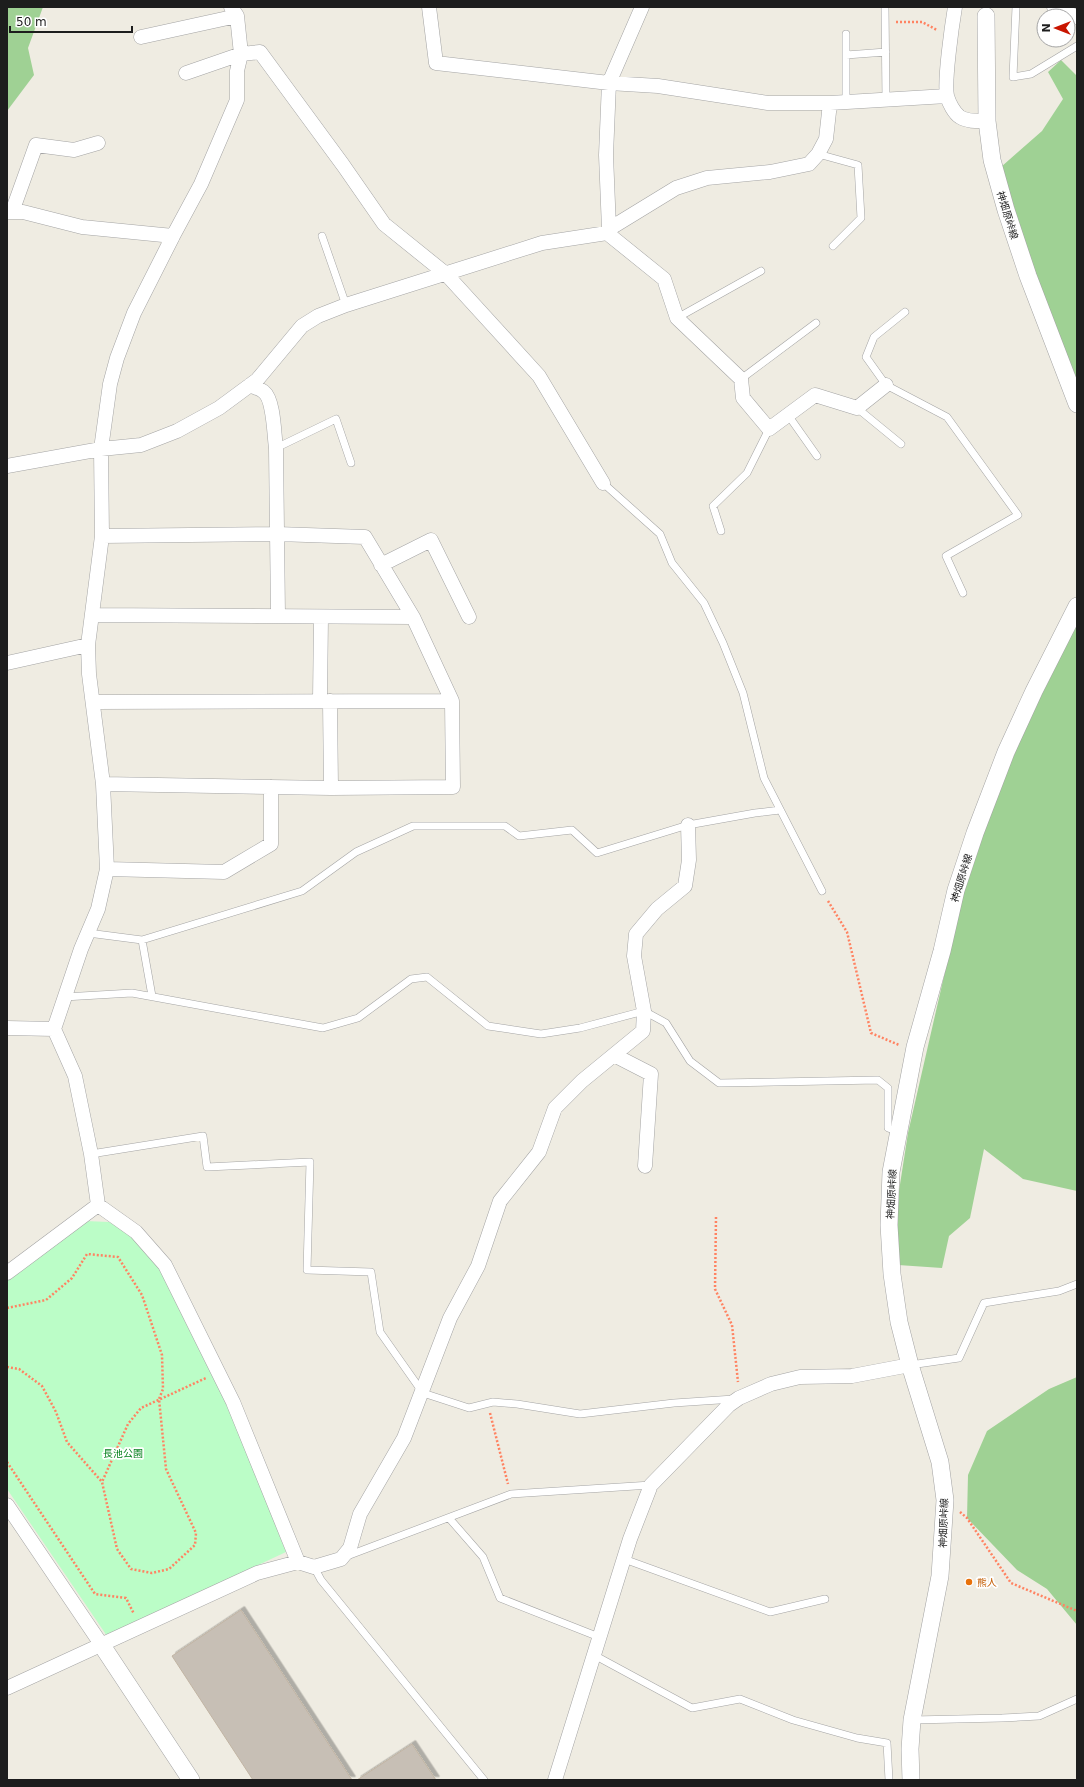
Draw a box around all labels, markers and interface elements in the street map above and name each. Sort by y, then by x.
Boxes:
scale bar [10,8,132,34]
north arrow [1036,8,1076,48]
text: 50 m [16,15,47,29]
text: N [1040,23,1053,33]
street label: 神畑原峠線 [995,190,1020,241]
street label: 神畑原峠線 [949,853,974,904]
street label: 神畑原峠線 [885,1169,898,1219]
park label: 長池公園 [103,1448,143,1459]
street label: 神畑原峠線 [937,1498,950,1548]
marker: 熊人 [964,1577,974,1587]
place label: 熊人 [977,1577,997,1588]

